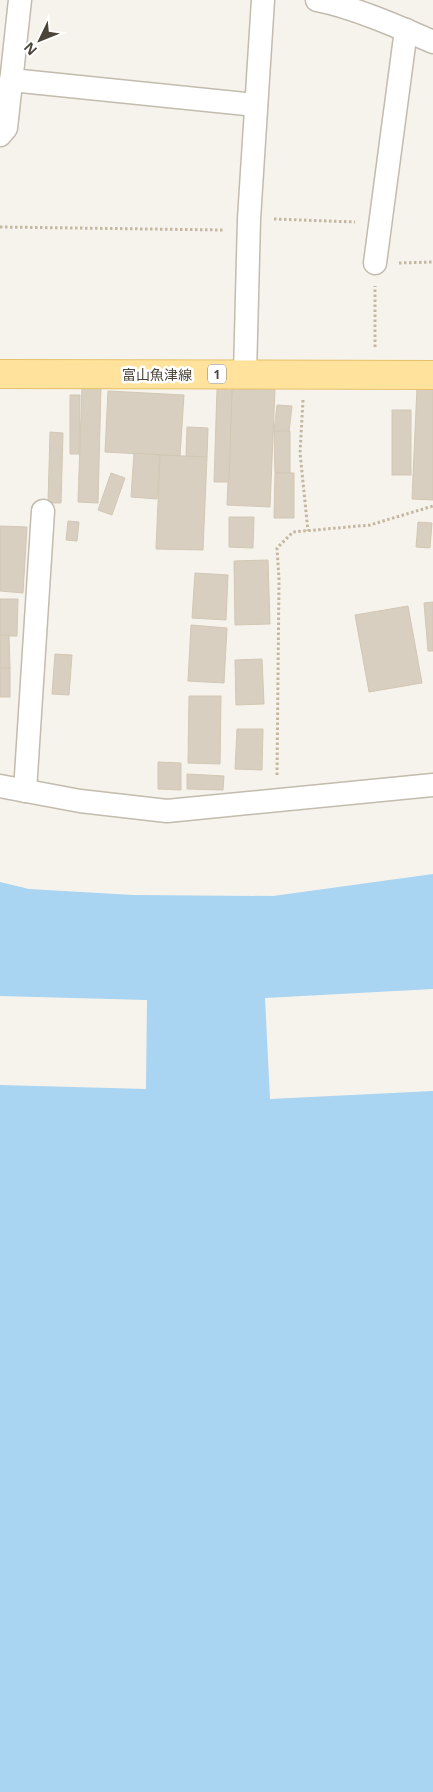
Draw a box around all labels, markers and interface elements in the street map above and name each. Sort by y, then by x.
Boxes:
north arrow [15,15,65,65]
text: N [19,39,41,60]
road number: 1 [208,364,226,384]
street label: 富山魚津線 [122,365,192,384]

